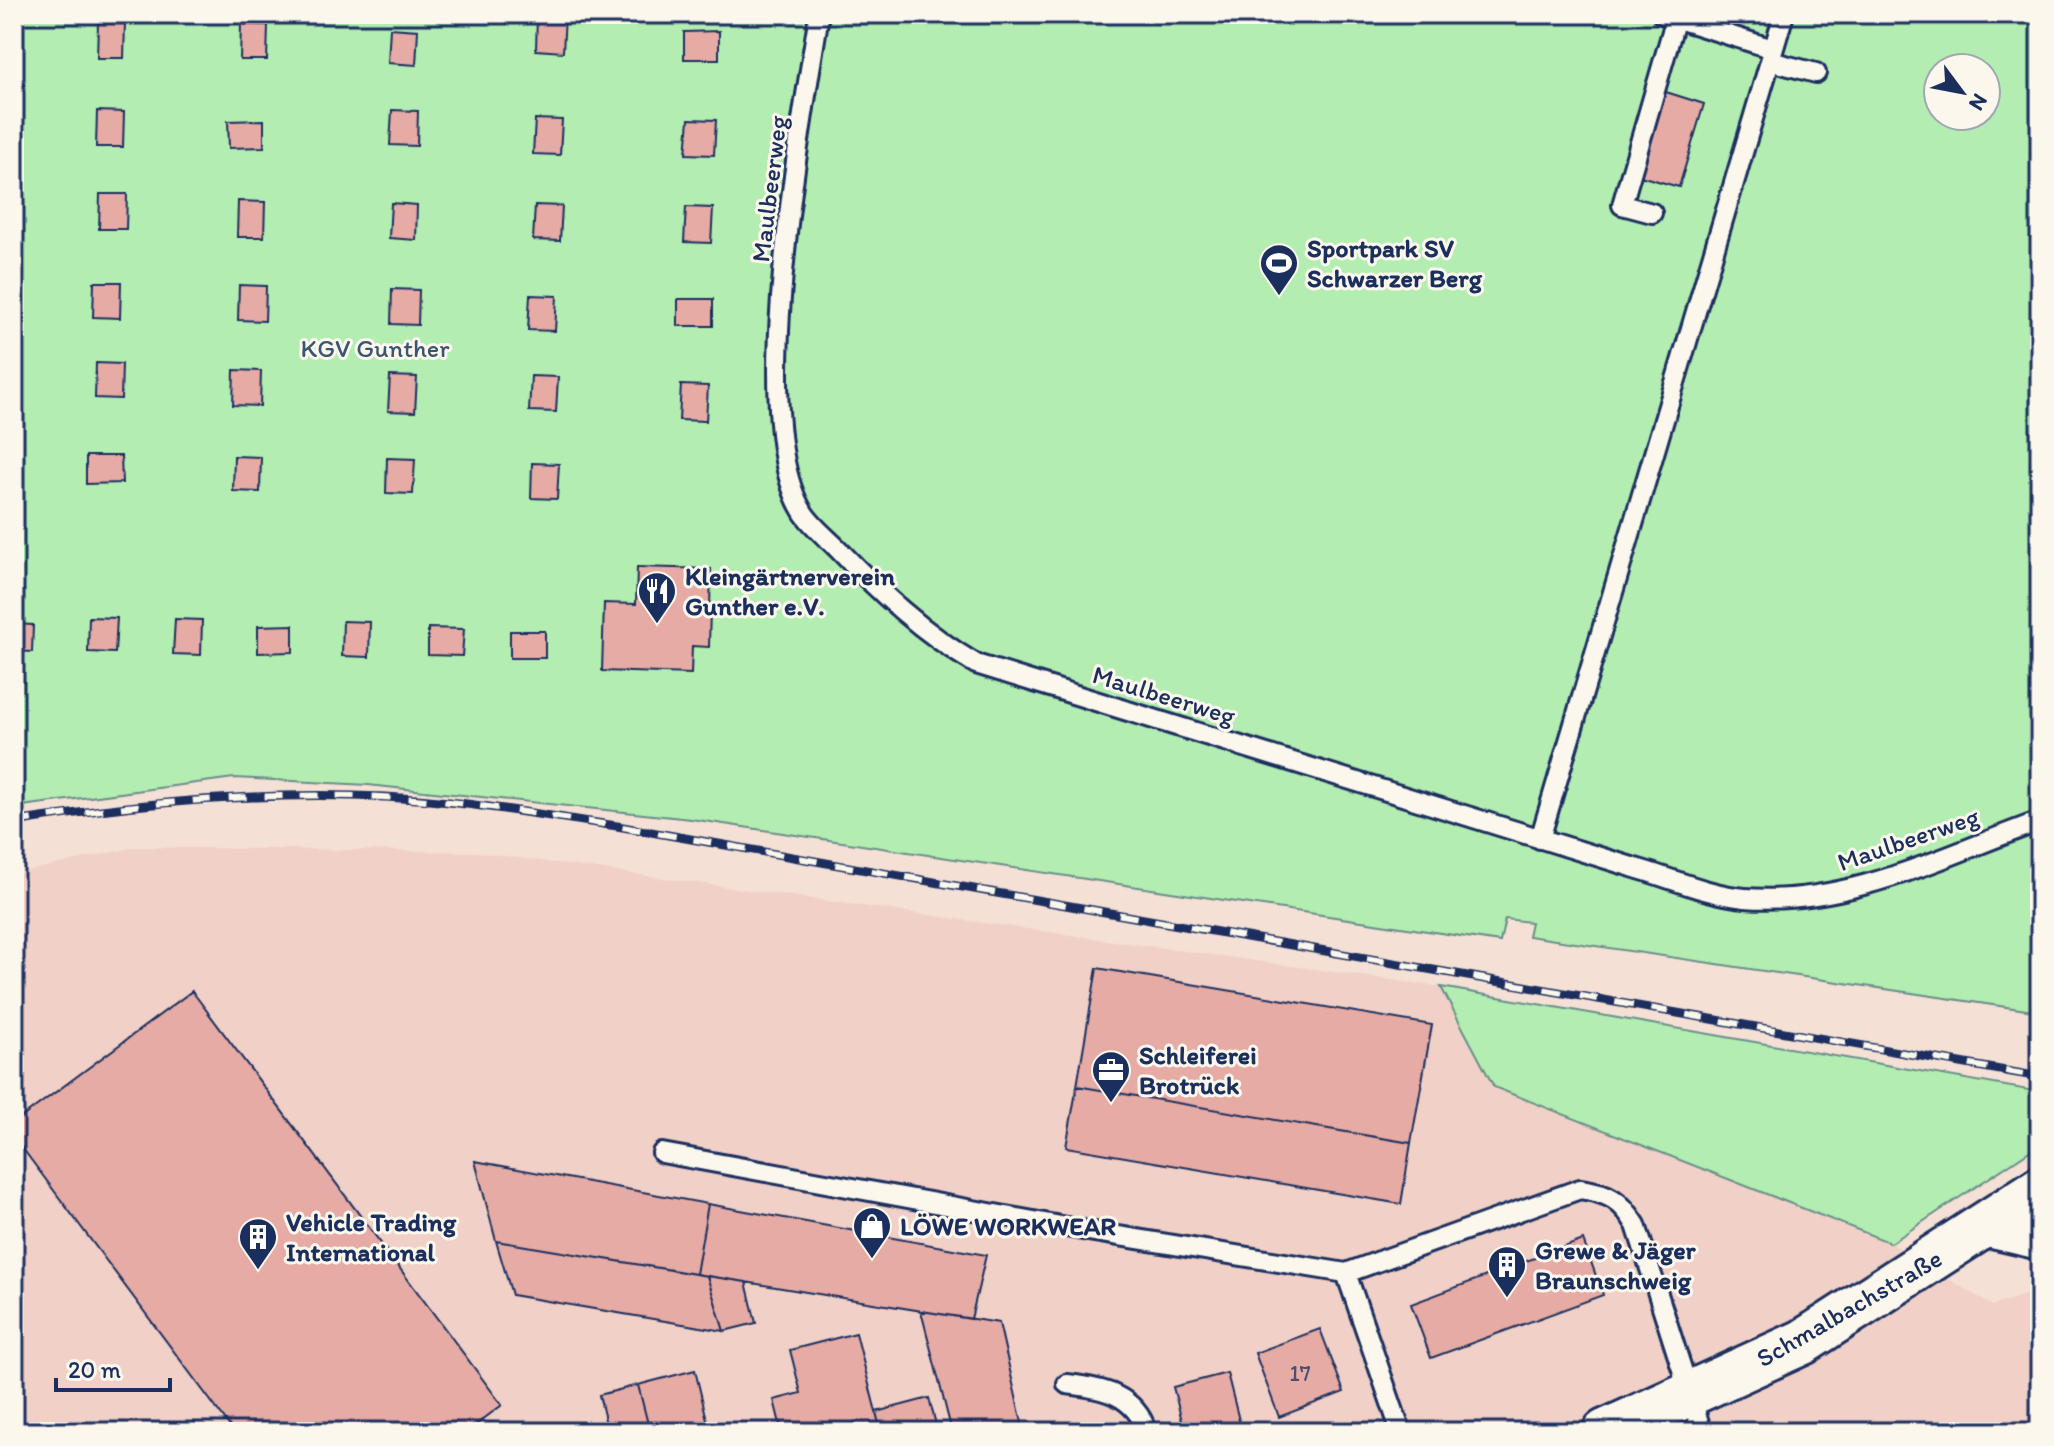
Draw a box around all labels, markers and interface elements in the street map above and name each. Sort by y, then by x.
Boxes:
north arrow [1922,52,2002,132]
text: N [1963,89,1994,116]
street label: Maulbeerweg [744,113,794,264]
place label: Sportpark SV Schwarzer Berg [1307,232,1483,294]
sports icon: Sportpark SV Schwarzer Berg [1258,242,1300,297]
park label: KGV Gunther [301,332,450,364]
place label: Kleingärtnerverein Gunther e.V. [685,560,895,622]
restaurant icon: Kleingärtnerverein Gunther e.V. [636,570,678,625]
street label: Maulbeerweg [1089,658,1240,732]
street label: Maulbeerweg [1833,800,1984,878]
place label: Schleiferei Brotrück [1139,1039,1257,1101]
office icon: Schleiferei Brotrück [1090,1049,1132,1104]
shop icon: LÖWE WORKWEAR [851,1205,893,1260]
place label: Vehicle Trading International [286,1206,457,1268]
place label: LÖWE WORKWEAR [900,1210,1116,1242]
building icon: Vehicle Trading International [237,1216,279,1271]
place label: Grewe & Jäger Braunschweig [1535,1234,1697,1296]
street label: Schmalbachstraße [1751,1242,1947,1374]
building icon: Grewe & Jäger Braunschweig [1486,1244,1528,1299]
scale bar [56,1342,170,1392]
text: 20 m [68,1355,121,1384]
house number: 17 [1289,1360,1311,1387]

